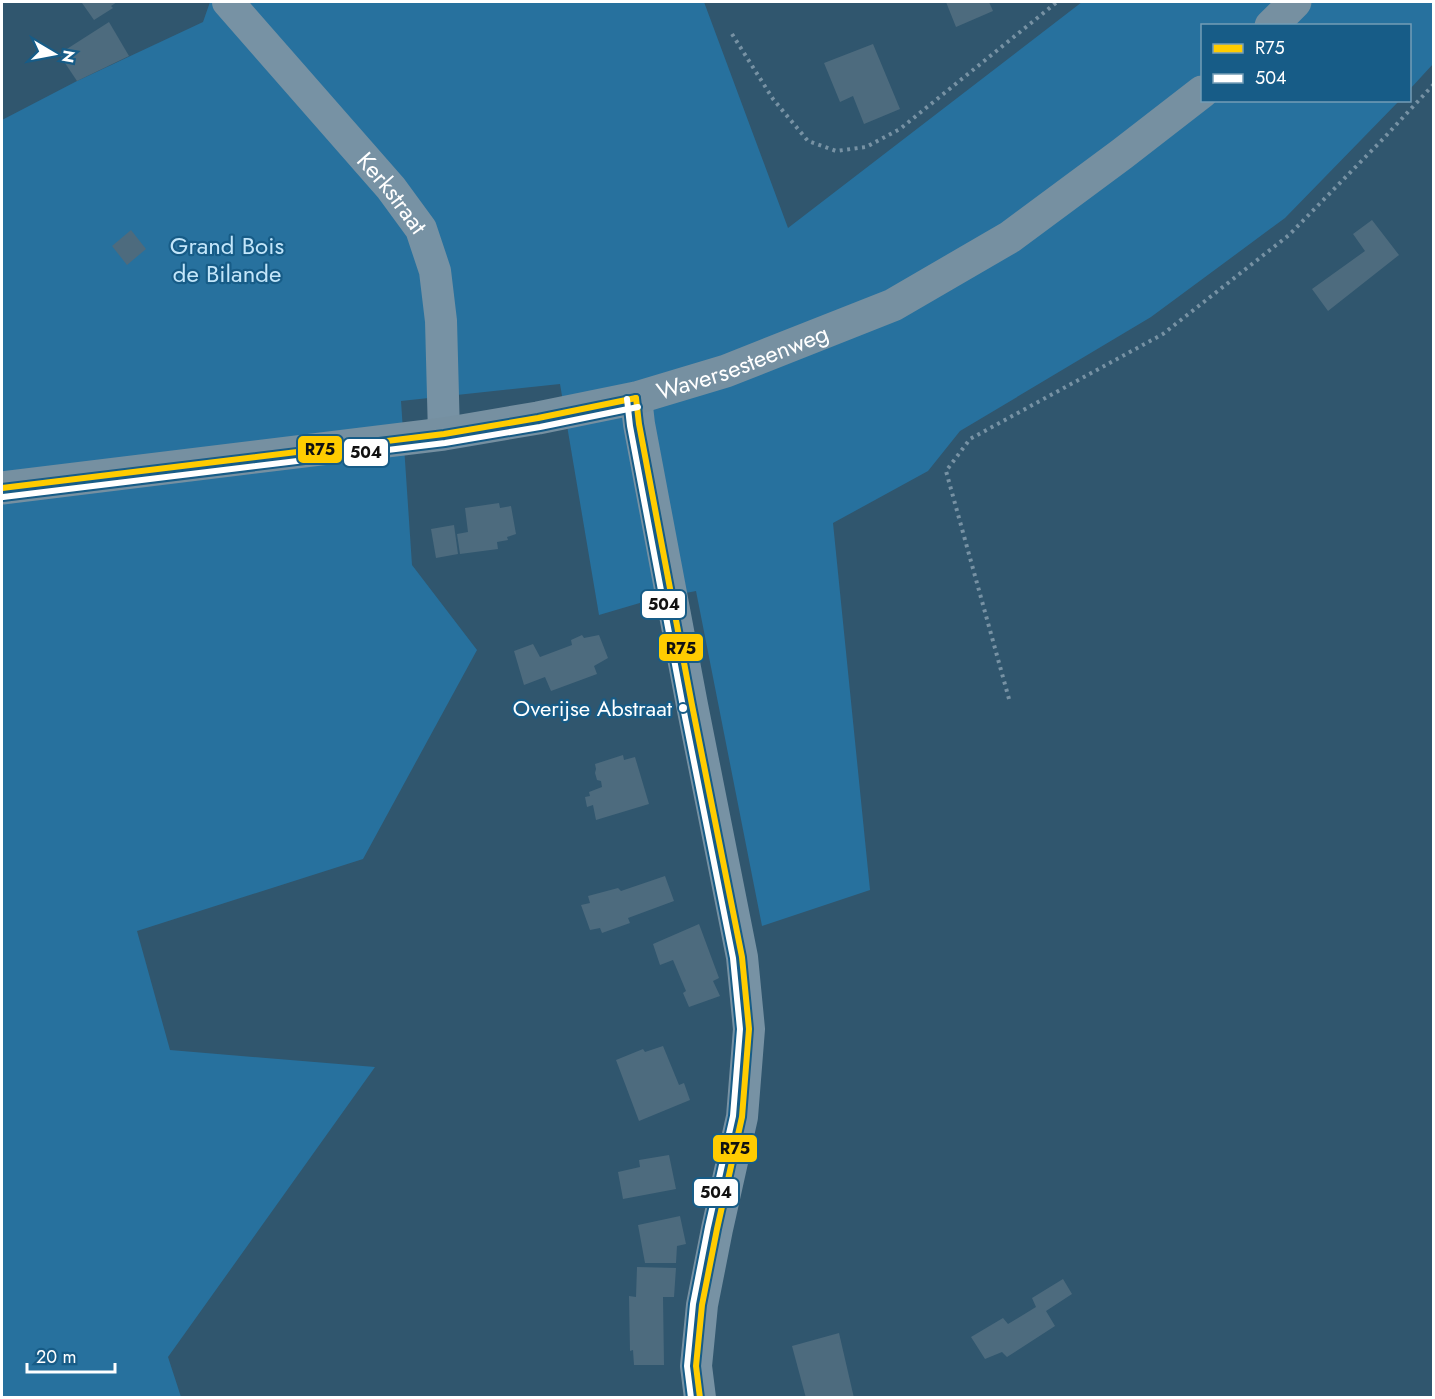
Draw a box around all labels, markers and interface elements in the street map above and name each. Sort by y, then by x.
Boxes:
north arrow [24,24,84,84]
legend [1201,24,1411,102]
text: R75 [1255,35,1285,61]
text: N [56,48,81,65]
text: 504 [1255,65,1286,91]
street label: Kerkstraat [349,144,437,241]
park label: Grand Bois de Bilande [170,228,284,291]
street label: Waversesteenweg [652,315,833,408]
line badge: R75 [297,435,343,464]
text: R75 [305,438,335,461]
line badge: 504 [343,438,389,467]
text: 504 [350,441,382,464]
line badge: 504 [641,590,686,619]
text: 504 [648,593,680,616]
line badge: R75 [658,633,704,662]
text: R75 [666,637,696,660]
place label: Overijse Abstraat [513,692,673,724]
marker: Overijse Abstraat [677,702,689,714]
line badge: R75 [712,1134,758,1163]
text: R75 [720,1137,750,1160]
line badge: 504 [693,1178,739,1207]
text: 504 [700,1181,732,1204]
scale bar [27,1336,116,1374]
text: 20 m [36,1344,76,1370]

